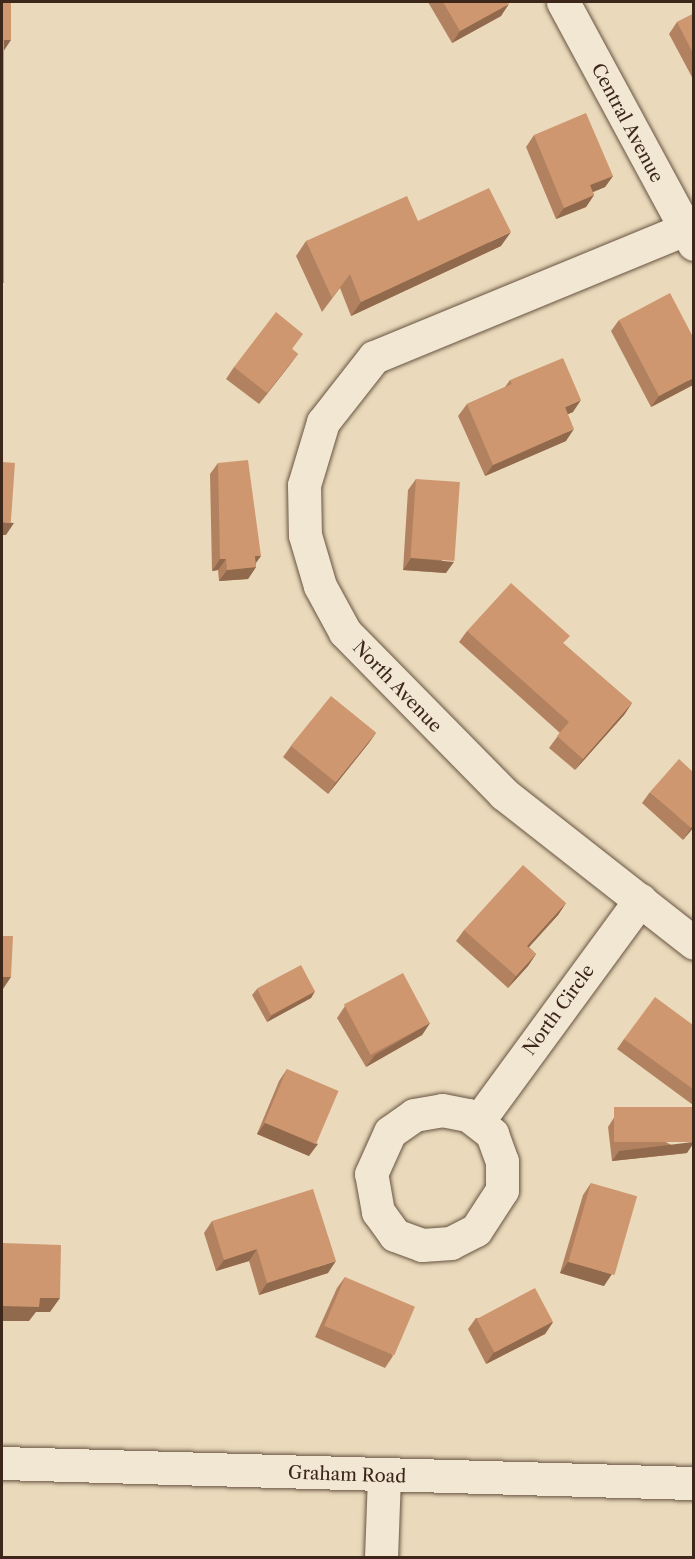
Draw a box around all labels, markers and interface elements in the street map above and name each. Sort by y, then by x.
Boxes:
street label: Central Avenue [586,59,668,187]
street label: North Avenue [348,637,446,737]
street label: North Circle [519,960,599,1060]
street label: Graham Road [287,1462,407,1488]

